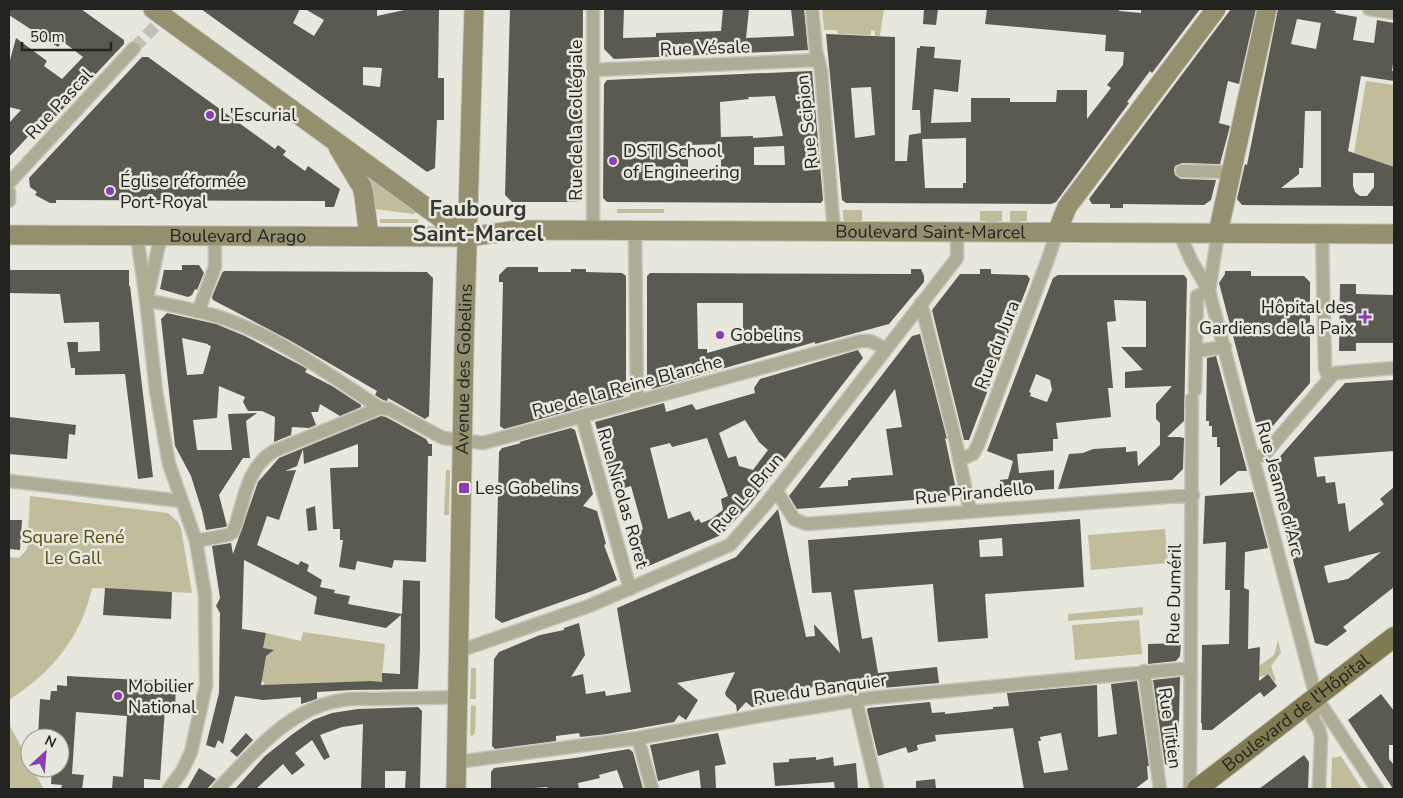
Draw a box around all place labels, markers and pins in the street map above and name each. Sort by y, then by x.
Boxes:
place label: L'Escurial [220,103,297,127]
marker: L'Escurial [204,109,216,121]
place label: DSTI School of Engineering [623,139,740,184]
marker: DSTI School of Engineering [607,155,619,167]
place label: Église réformée Port-Royal [120,169,246,214]
marker: Église réformée Port-Royal [104,185,116,197]
place label: Hôpital des Gardiens de la Paix [1199,295,1355,340]
marker: Hôpital des Gardiens de la Paix [1358,310,1372,324]
place label: Gobelins [730,323,802,347]
marker: Gobelins [714,329,726,341]
place label: Les Gobelins [475,476,579,500]
marker: Les Gobelins [457,481,471,495]
place label: Mobilier National [128,674,197,719]
marker: Mobilier National [112,690,124,702]

